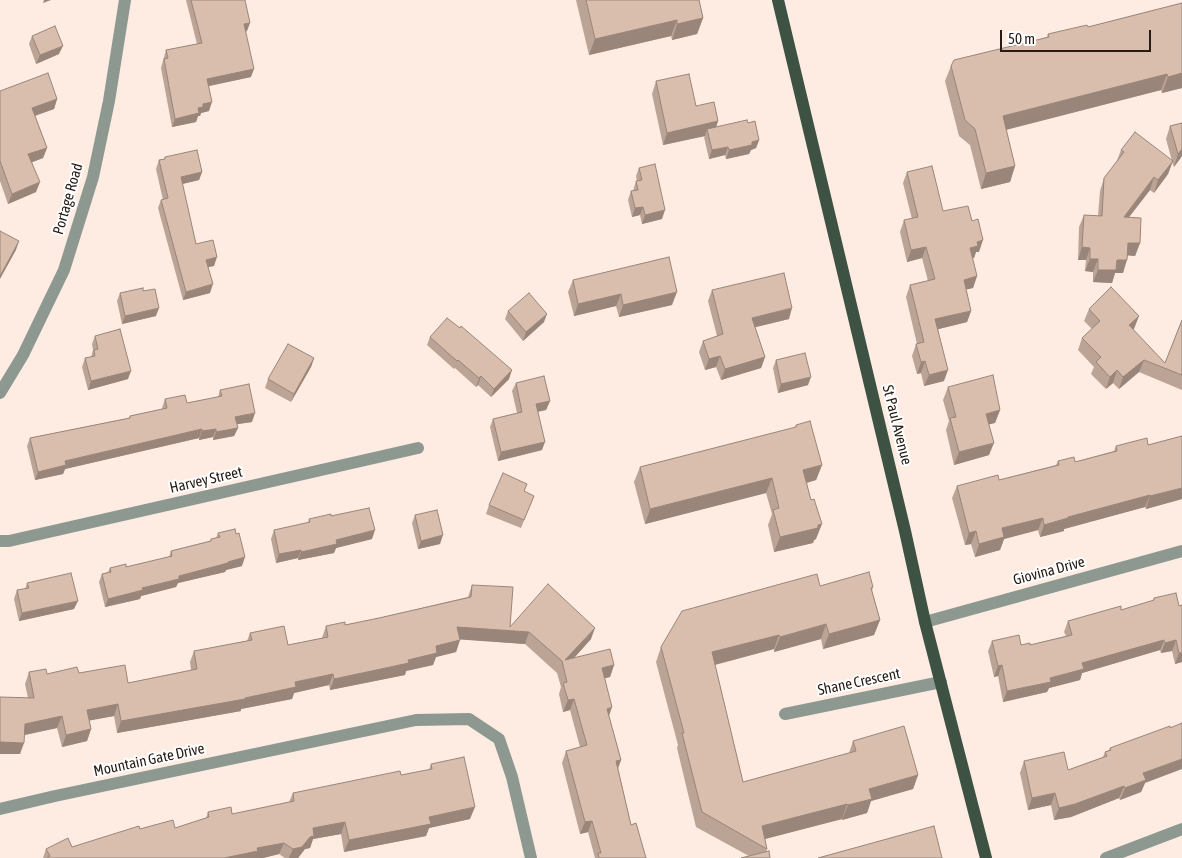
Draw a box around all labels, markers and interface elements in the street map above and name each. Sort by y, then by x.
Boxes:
scale bar [1002,20,1153,52]
text: 50 m [1008,30,1035,47]
street label: Portage Road [49,161,87,237]
street label: St Paul Avenue [878,383,916,467]
street label: Harvey Street [168,463,244,497]
street label: Giovina Drive [1011,553,1087,589]
street label: Shane Crescent [816,664,902,700]
street label: Mountain Gate Drive [92,739,206,781]

